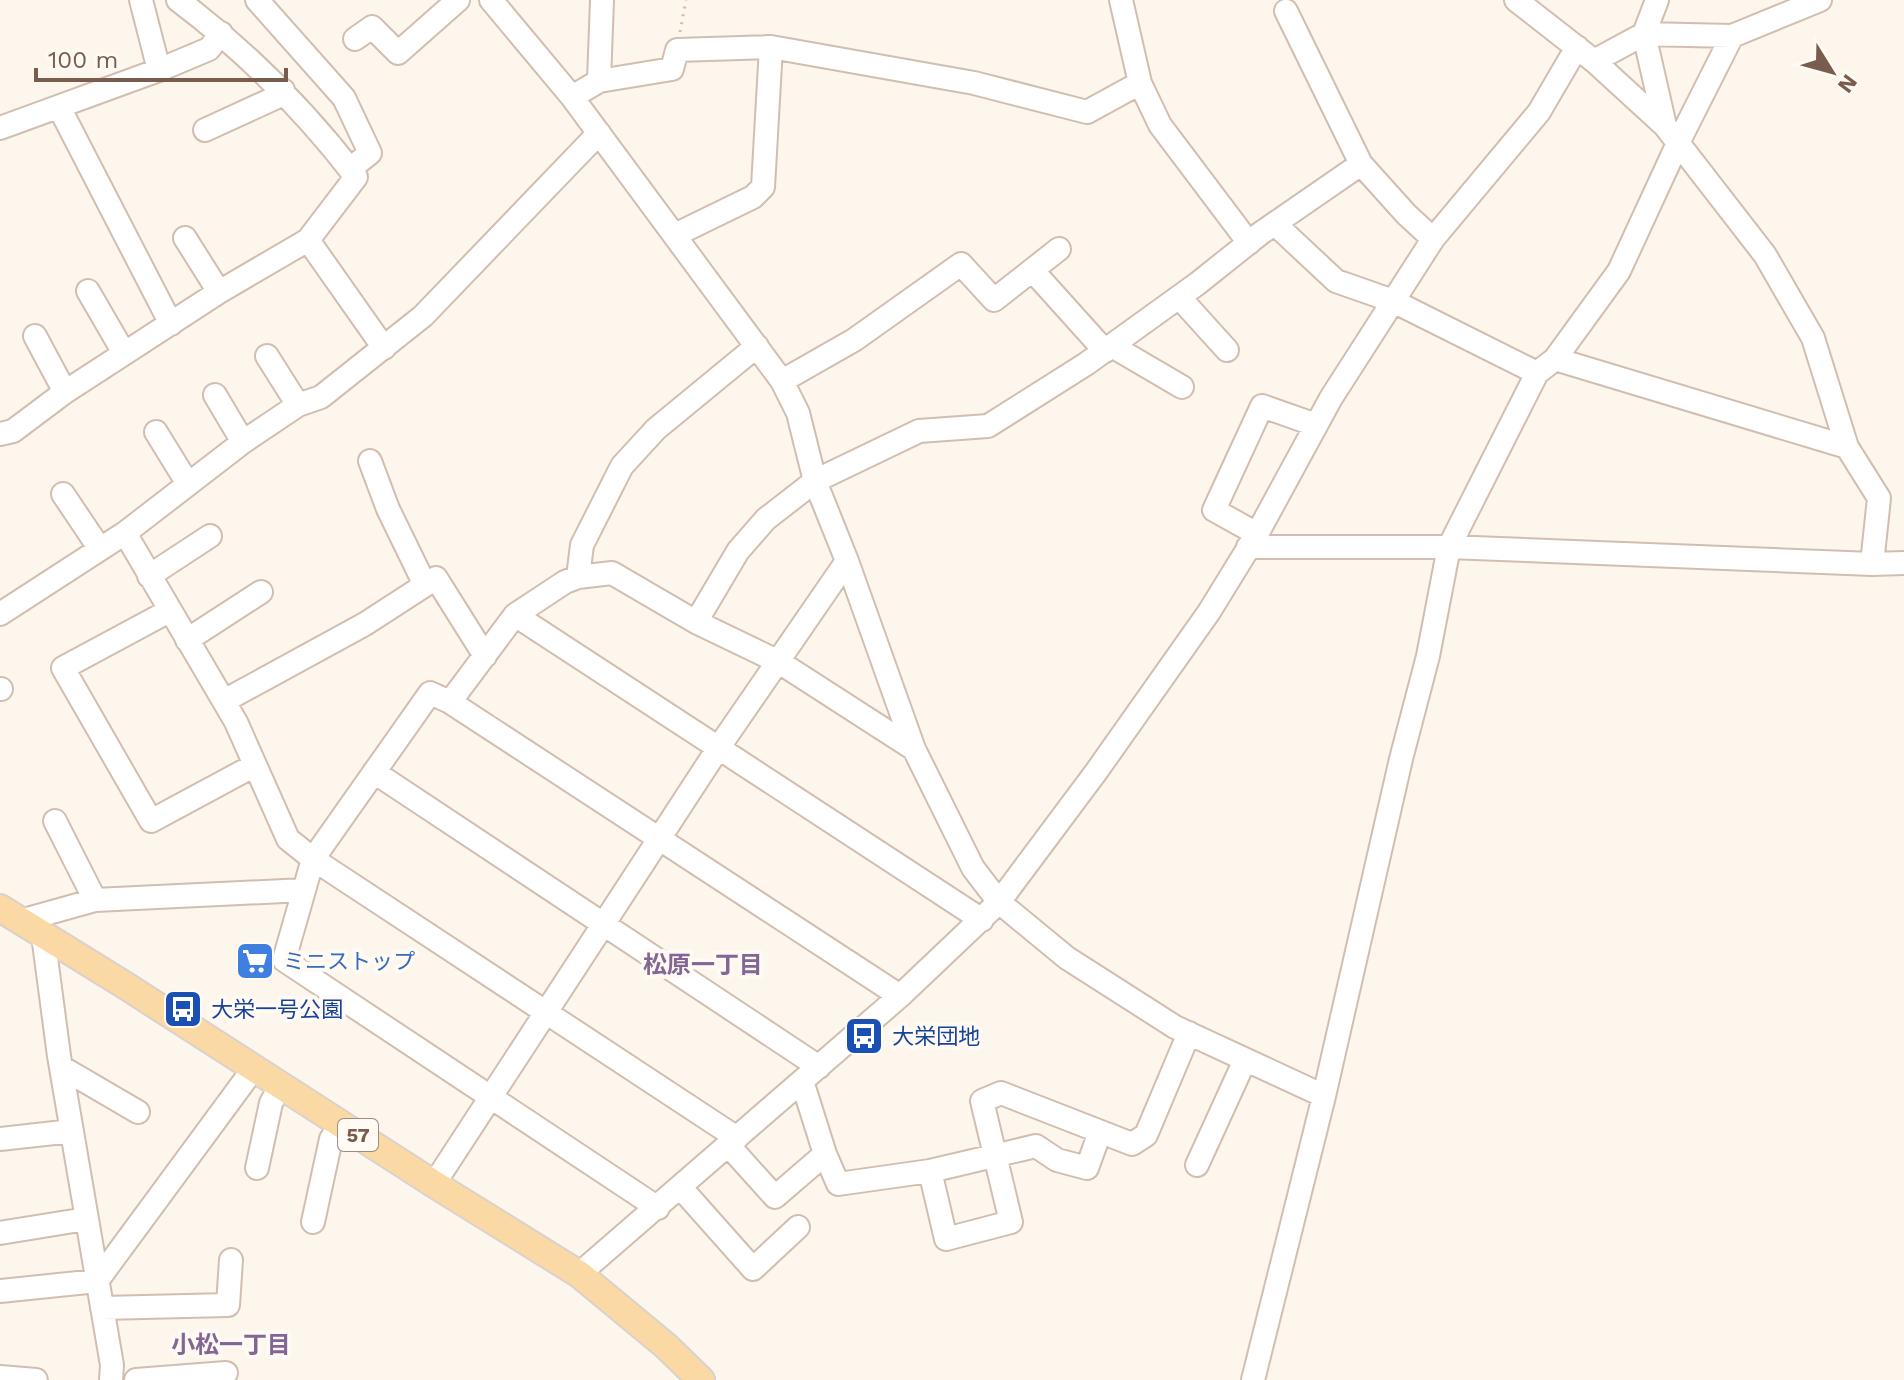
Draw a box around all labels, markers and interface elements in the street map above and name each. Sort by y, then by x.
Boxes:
scale bar [36,32,286,82]
north arrow [1792,32,1872,112]
text: 100 m [48,46,118,74]
text: N [1833,70,1862,98]
supermarket icon: ミニストップ [234,940,276,982]
place label: ミニストップ [283,949,415,974]
district label: 松原一丁目 [643,951,763,979]
bus stop icon: 大栄一号公園 [162,988,204,1030]
place label: 大栄一号公園 [211,997,343,1022]
bus stop icon: 大栄団地 [843,1015,885,1057]
place label: 大栄団地 [892,1024,980,1049]
road number: 57 [338,1119,378,1151]
district label: 小松一丁目 [171,1331,291,1359]

